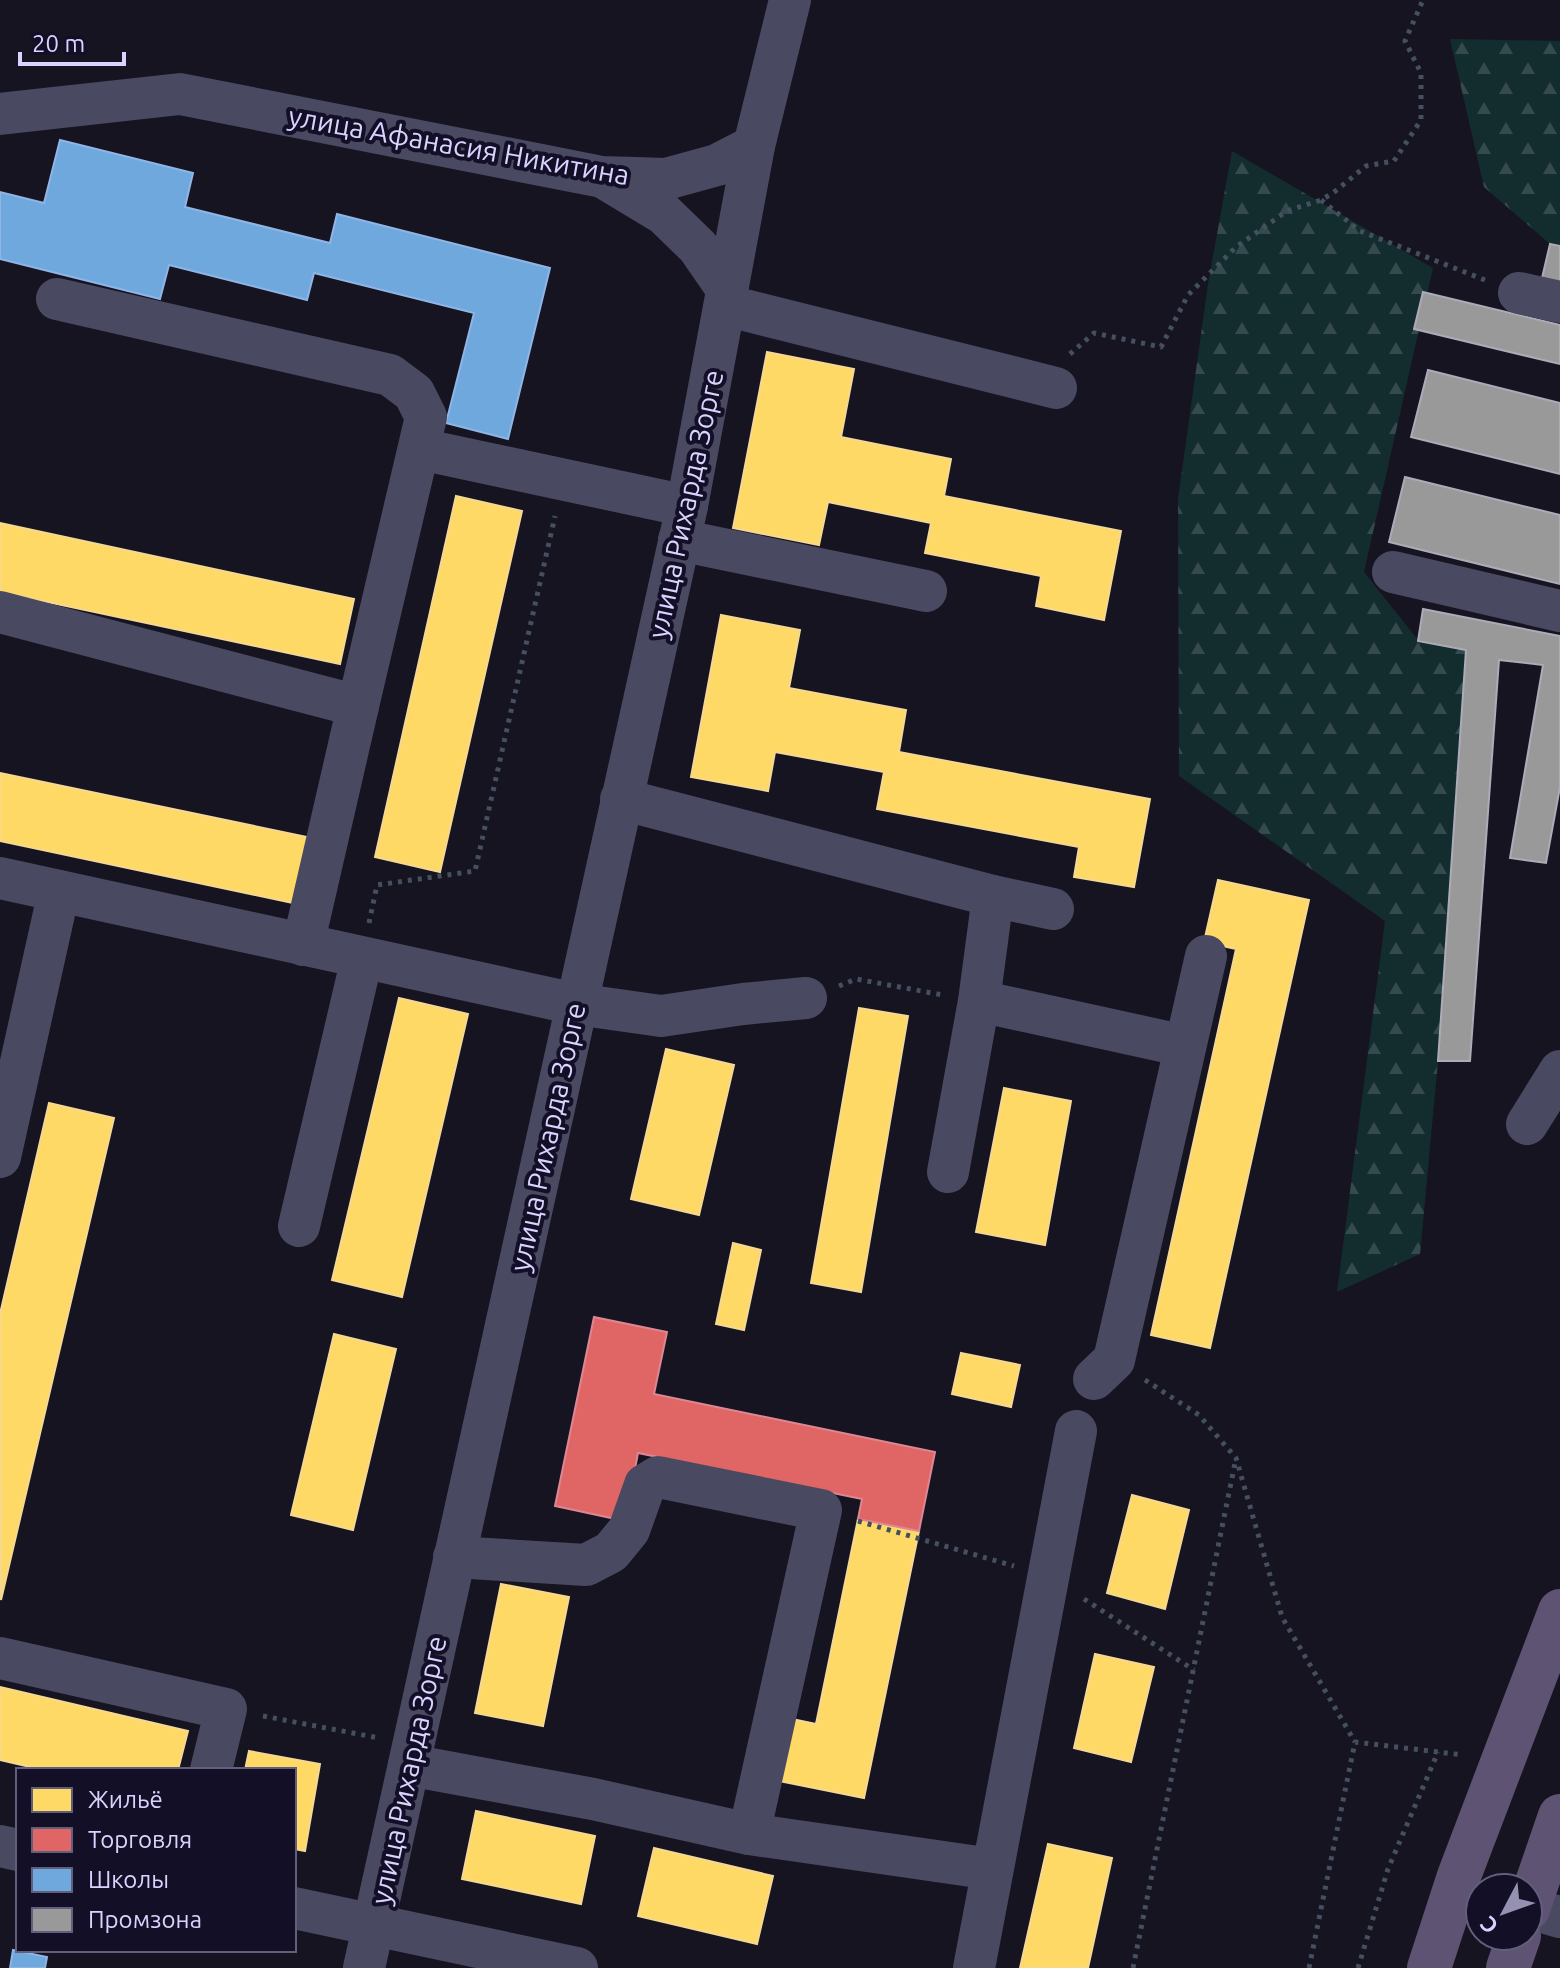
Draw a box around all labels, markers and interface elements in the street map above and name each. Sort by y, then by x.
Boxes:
scale bar [20,16,124,66]
text: 20 m [32,30,85,57]
street label: улица Афанасия Никитина [286,100,632,190]
street label: улица Рихарда Зорге [641,367,729,641]
street label: улица Рихарда Зорге [503,1000,591,1274]
street label: улица Рихарда Зорге [364,1633,452,1907]
legend [16,1768,296,1952]
text: Жильё [88,1786,163,1813]
text: Торговля [88,1826,192,1853]
text: Школы [88,1866,169,1893]
north arrow [1464,1872,1544,1952]
text: Промзона [88,1906,202,1933]
text: С [1474,1912,1503,1939]

